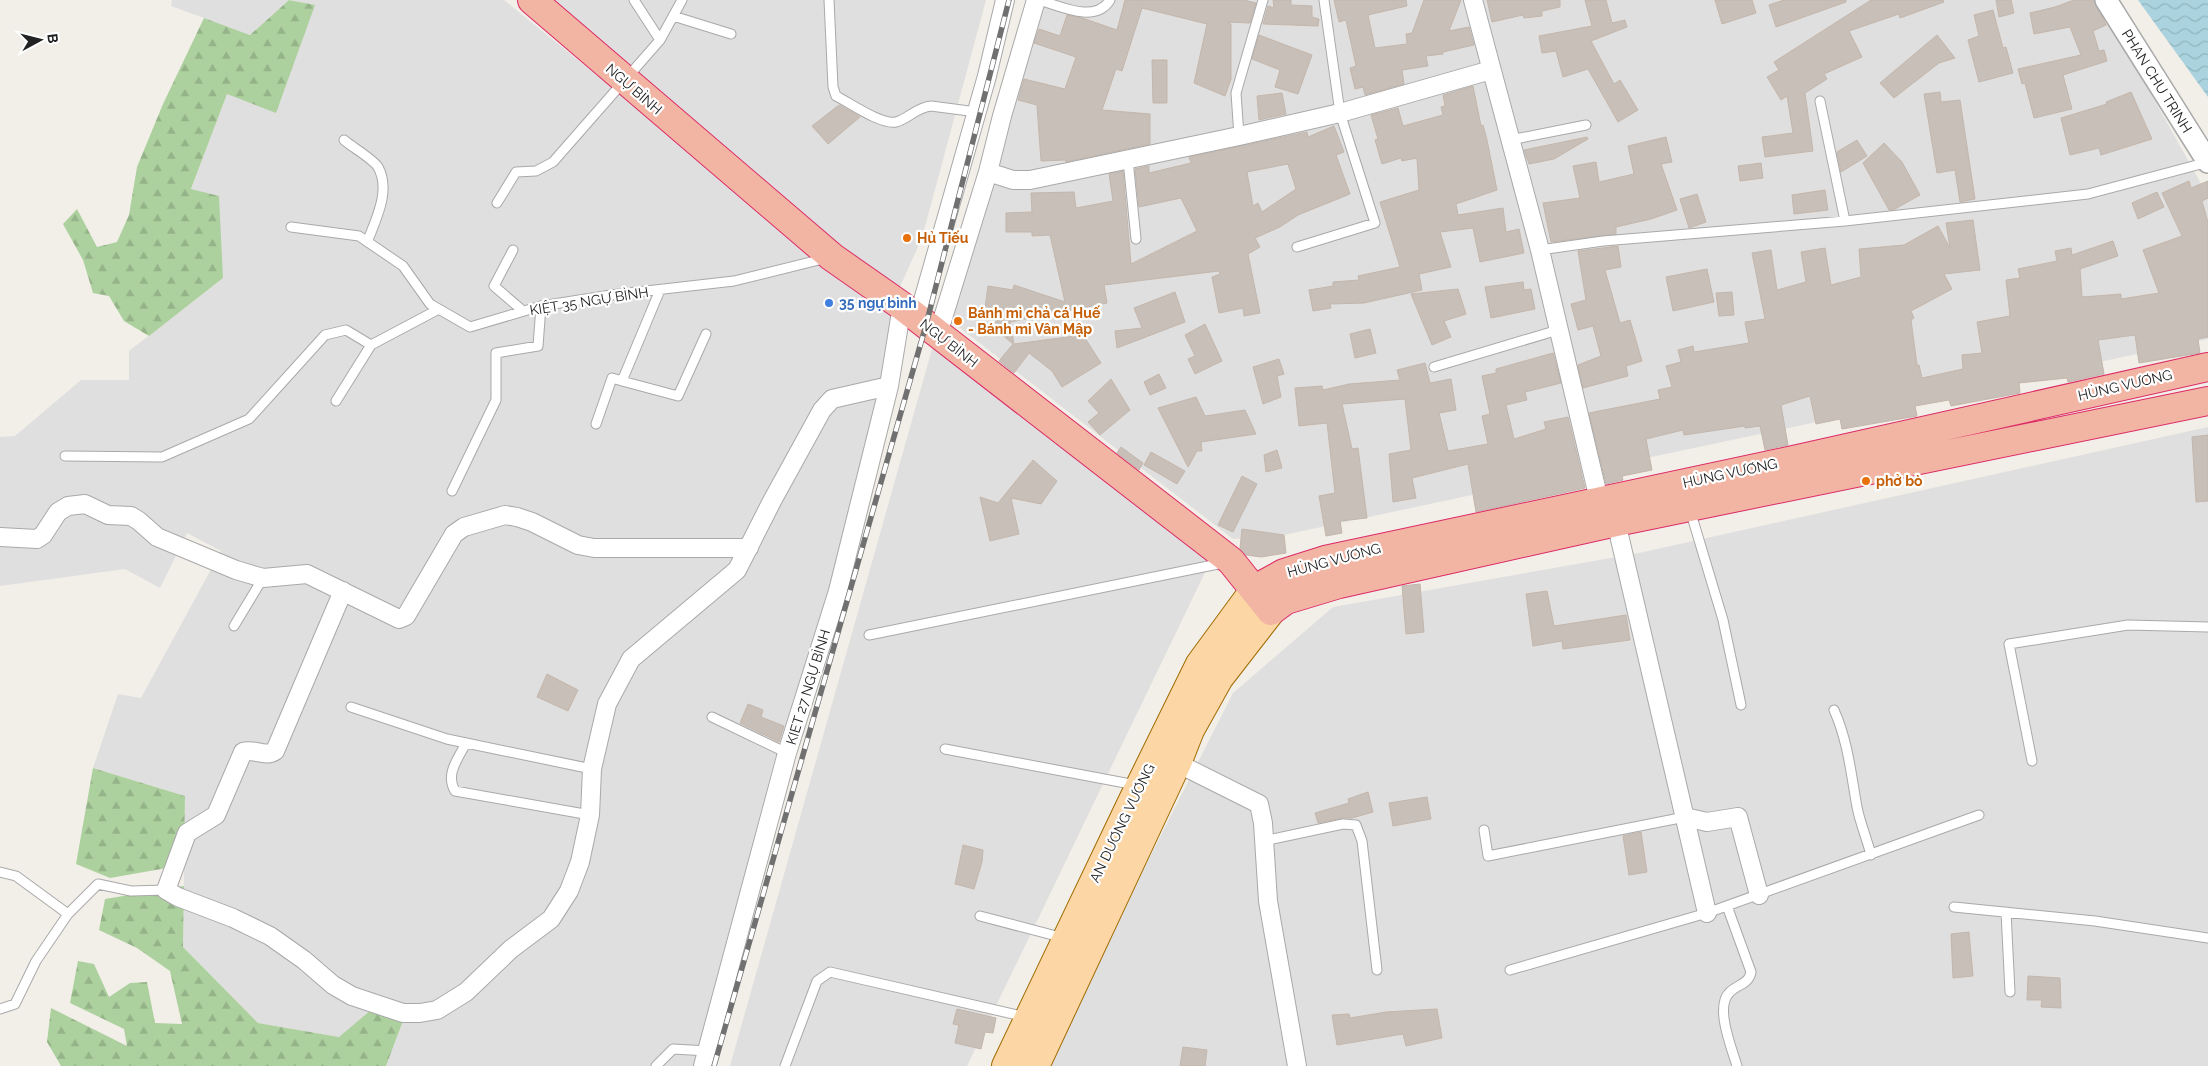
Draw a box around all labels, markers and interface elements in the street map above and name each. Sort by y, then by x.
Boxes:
north arrow [15,15,65,65]
street label: PHAN CHU TRINH [2119,26,2195,136]
text: B [44,33,61,45]
street label: NGỰ BÌNH [603,60,666,118]
place label: Hủ Tiếu [917,230,969,246]
marker: Hủ Tiếu [901,232,913,244]
street label: KIỆT 35 NGỰ BÌNH [528,283,650,318]
place label: 35 ngự bình [839,295,917,311]
marker: 35 ngự bình [823,297,835,309]
place label: Bánh mì chả cá Huế - Bánh mì Vân Mập [968,305,1101,337]
street label: NGỰ BÌNH [917,315,982,371]
marker: Bánh mì chả cá Huế - Bánh mì Vân Mập [952,315,964,327]
street label: HÙNG VƯƠNG [2076,365,2174,404]
street label: HÙNG VƯƠNG [1681,454,1779,491]
place label: phở bò [1876,473,1923,489]
marker: phở bò [1860,475,1872,487]
street label: HÙNG VƯƠNG [1285,539,1383,580]
street label: KIET 27 NGỰ BÌNH [782,627,833,747]
street label: AN DƯƠNG VƯƠNG [1086,761,1158,885]

